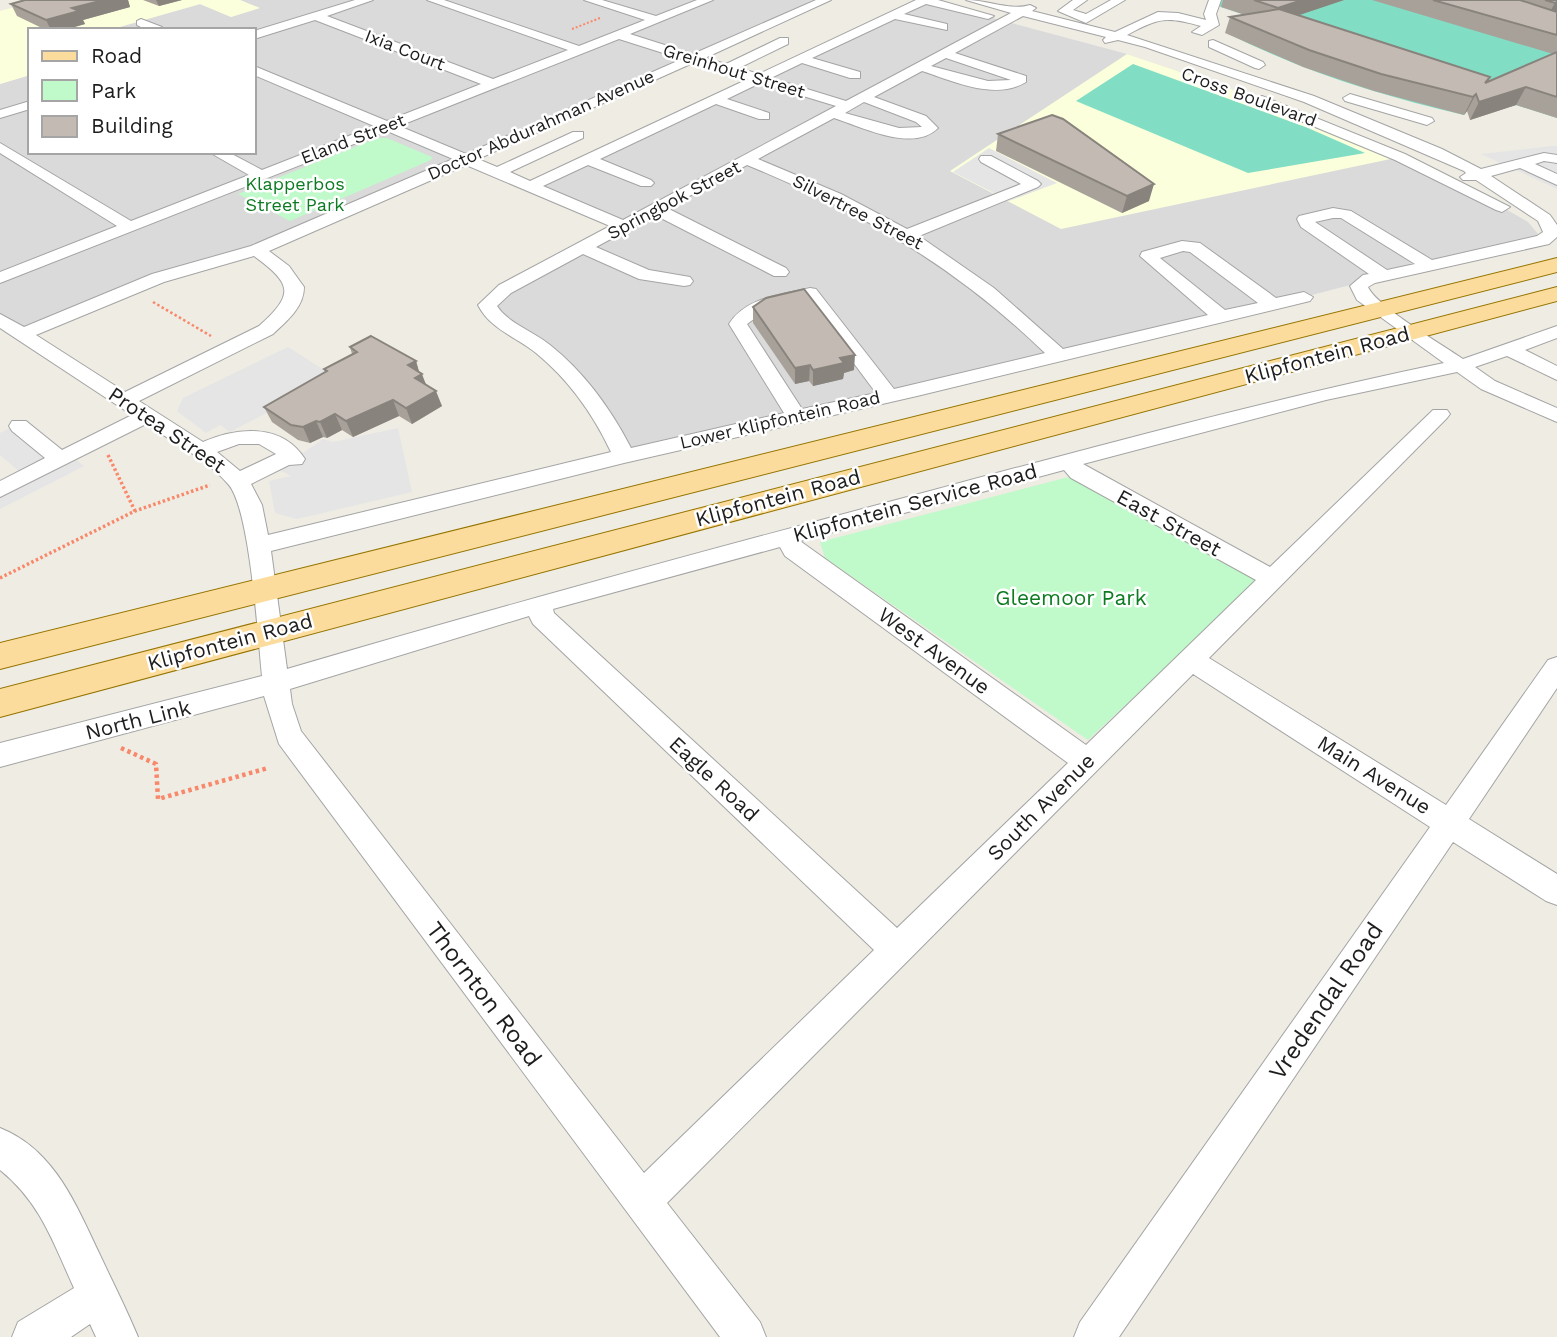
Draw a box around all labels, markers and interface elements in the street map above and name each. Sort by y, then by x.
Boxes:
street label: Ixia Court [362,25,449,75]
legend [28,28,256,154]
street label: Greinhout Street [661,39,808,102]
text: Road [91,43,142,68]
street label: Cross Boulevard [1179,62,1320,131]
street label: Doctor Abdurahman Avenue [424,65,657,184]
text: Park [91,78,136,103]
street label: Eland Street [298,109,408,168]
text: Building [91,113,173,138]
street label: Springbok Street [604,155,744,244]
street label: Silvertree Street [789,170,927,254]
park label: Klapperbos Street Park [245,173,345,215]
street label: Klipfontein Road [1241,320,1412,389]
street label: Protea Street [104,381,231,478]
street label: Lower Klipfontein Road [678,386,882,453]
street label: Klipfontein Service Road [790,458,1040,547]
street label: Klipfontein Road [692,463,863,532]
street label: East Street [1113,484,1226,562]
park label: Gleemoor Park [995,585,1147,610]
street label: West Avenue [874,602,995,700]
street label: Klipfontein Road [144,607,315,676]
street label: North Link [83,694,193,745]
street label: Main Avenue [1313,730,1436,819]
street label: Eagle Road [664,731,764,826]
street label: South Avenue [982,748,1099,865]
street label: Thornton Road [421,916,547,1072]
street label: Vredendal Road [1263,917,1389,1085]

